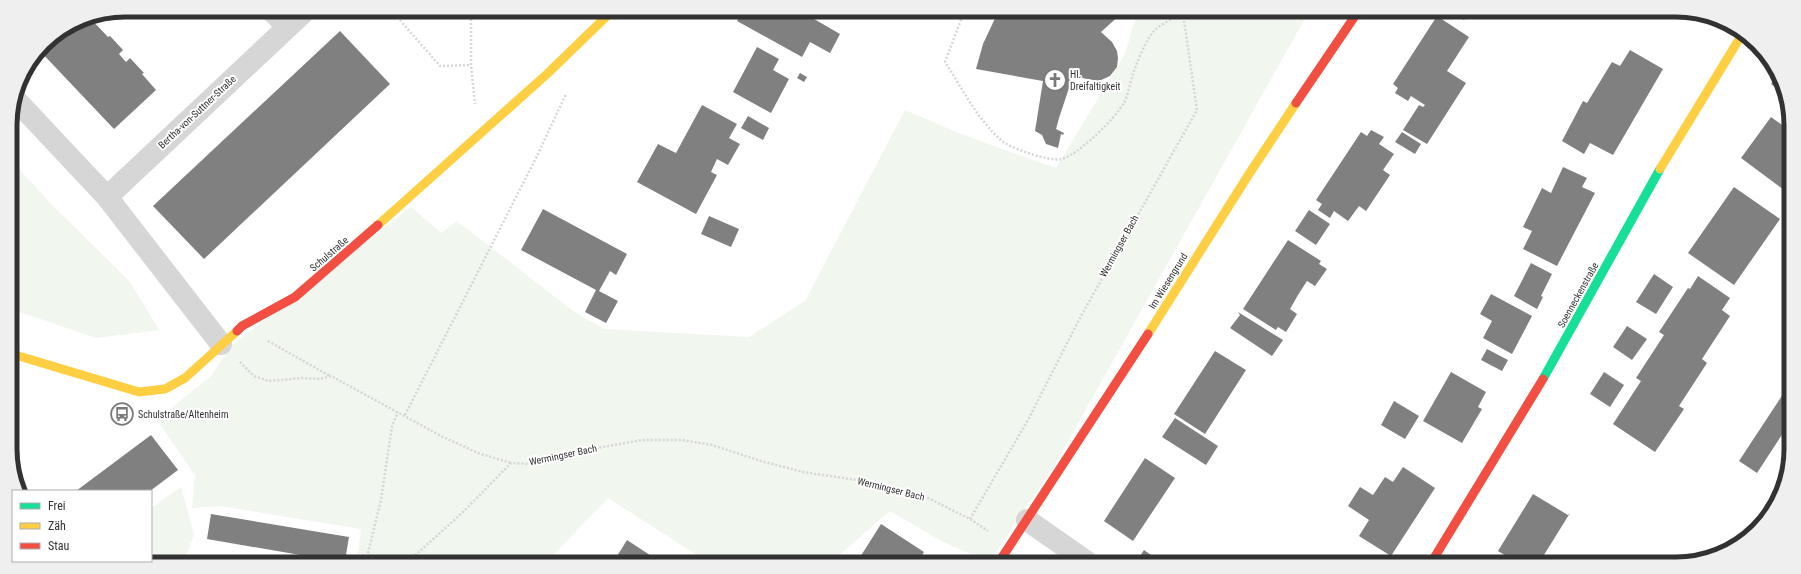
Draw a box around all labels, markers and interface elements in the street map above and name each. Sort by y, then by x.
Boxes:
church icon: Hl. Dreifaltigkeit [1042,67,1068,93]
place label: Hl. Dreifaltigkeit [1070,69,1120,92]
street label: Bertha-von-Suttner-Straße [156,73,238,151]
street label: Wermingser Bach [1097,213,1141,279]
street label: Schulstraße [308,234,351,274]
street label: Im Wiesengrund [1146,251,1190,311]
street label: Soenneckenstraße [1556,260,1601,330]
bus stop icon: Schulstraße/Altenheim [109,401,135,427]
place label: Schulstraße/Altenheim [138,409,228,420]
street label: Wermingser Bach [528,442,598,468]
street label: Wermingser Bach [856,475,926,503]
legend [12,490,152,562]
text: Frei [48,499,66,513]
text: Zäh [48,519,66,533]
text: Stau [48,539,70,553]

